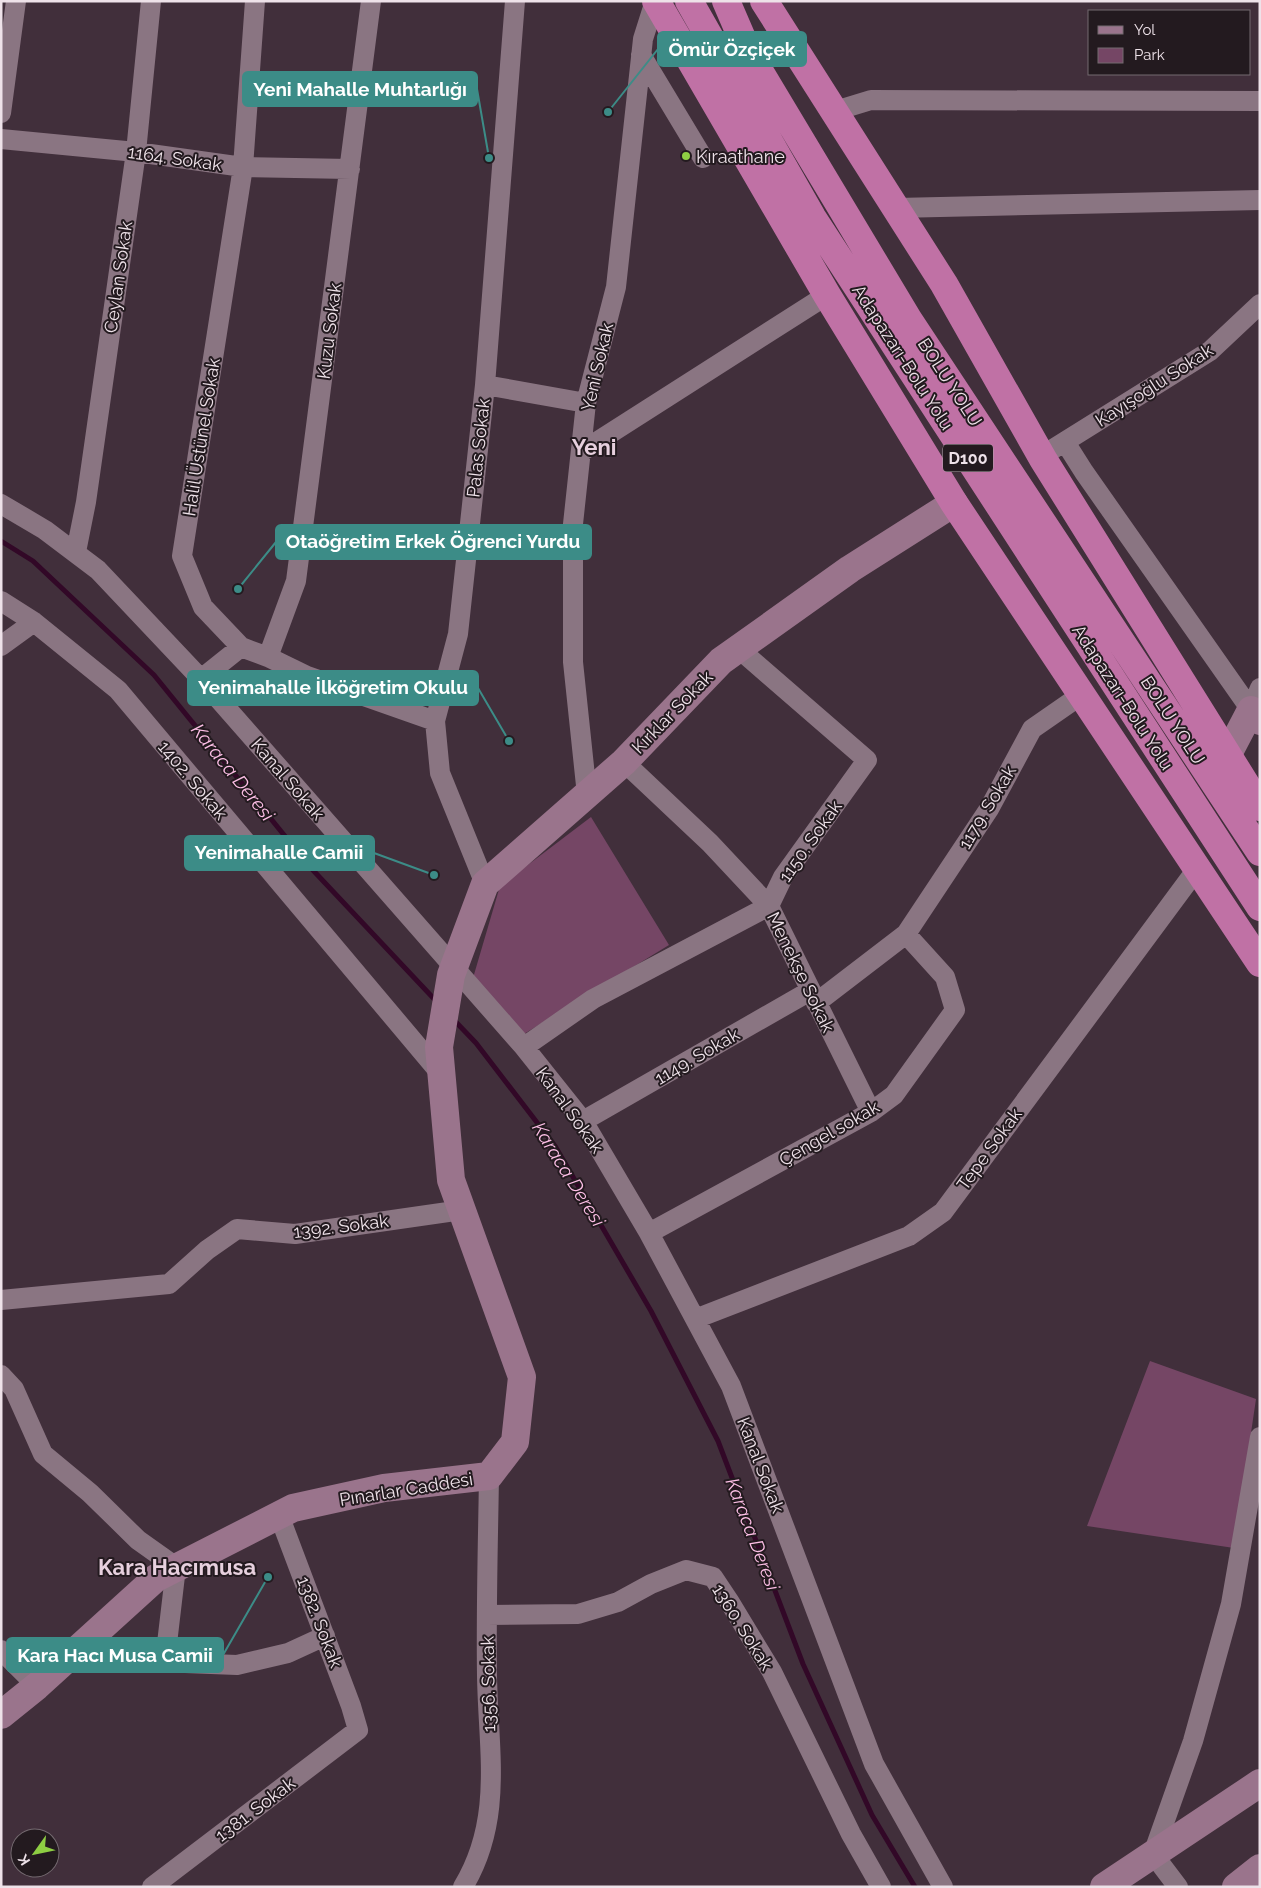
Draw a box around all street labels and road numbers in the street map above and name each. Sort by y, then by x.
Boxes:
street label: 1164. Sokak [127,141,224,175]
street label: Ceylan Sokak [100,219,136,334]
street label: Adapazarı-Bolu Yolu [848,280,958,434]
street label: Kuzu Sokak [313,281,345,380]
street label: Yeni Sokak [577,320,617,413]
street label: BOLU YOLU [914,334,986,430]
street label: Kayışoğlu Sokak [1091,339,1217,431]
street label: Halil Üstünel Sokak [178,356,224,518]
street label: Palas Sokak [462,397,494,499]
road number: D100 [943,444,993,472]
street label: Adapazarı-Bolu Yolu [1068,620,1178,774]
street label: Kırklar Sokak [627,666,717,758]
street label: BOLU YOLU [1137,672,1209,768]
street label: Kanal Sokak [247,734,329,824]
street label: 1402. Sokak [154,736,232,824]
street label: 1179. Sokak [954,761,1020,853]
street label: 1150. Sokak [774,796,846,886]
street label: Menekşe Sokak [763,908,839,1036]
street label: 1149. Sokak [651,1023,743,1089]
street label: Kanal Sokak [532,1063,608,1157]
street label: Çengel sokak [775,1096,883,1170]
street label: Tepe Sokak [952,1104,1026,1194]
street label: 1392. Sokak [292,1210,390,1242]
street label: Kanal Sokak [733,1414,789,1516]
street label: Pınarlar Caddesi [338,1468,474,1510]
street label: 1382. Sokak [293,1573,347,1671]
street label: 1360. Sokak [708,1580,778,1674]
street label: 1356. Sokak [477,1635,499,1732]
street label: 1381. Sokak [211,1772,299,1846]

